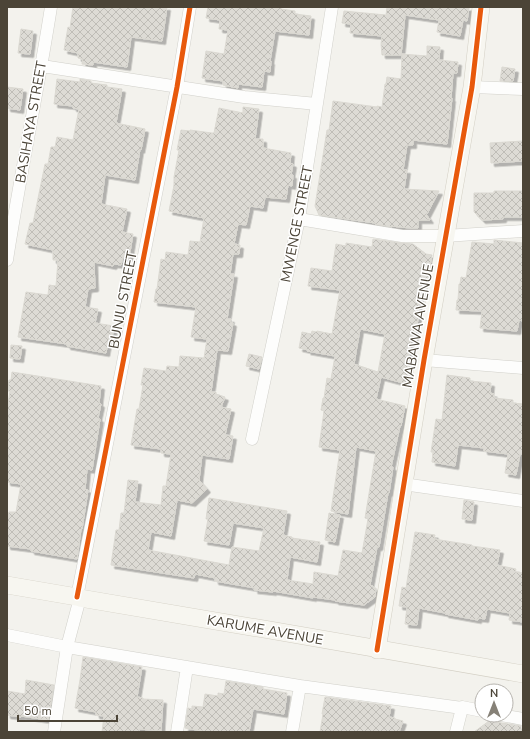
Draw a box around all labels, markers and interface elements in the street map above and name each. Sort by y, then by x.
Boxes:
street label: BASIHAYA STREET [11,59,51,185]
street label: MWENGE STREET [276,163,318,284]
street label: BUNJU STREET [104,249,142,350]
street label: MABAWA AVENUE [398,263,438,389]
street label: KARUME AVENUE [205,610,325,650]
north arrow [474,683,514,723]
text: N [490,686,498,701]
scale bar [18,697,117,723]
text: 50 m [24,703,52,719]

